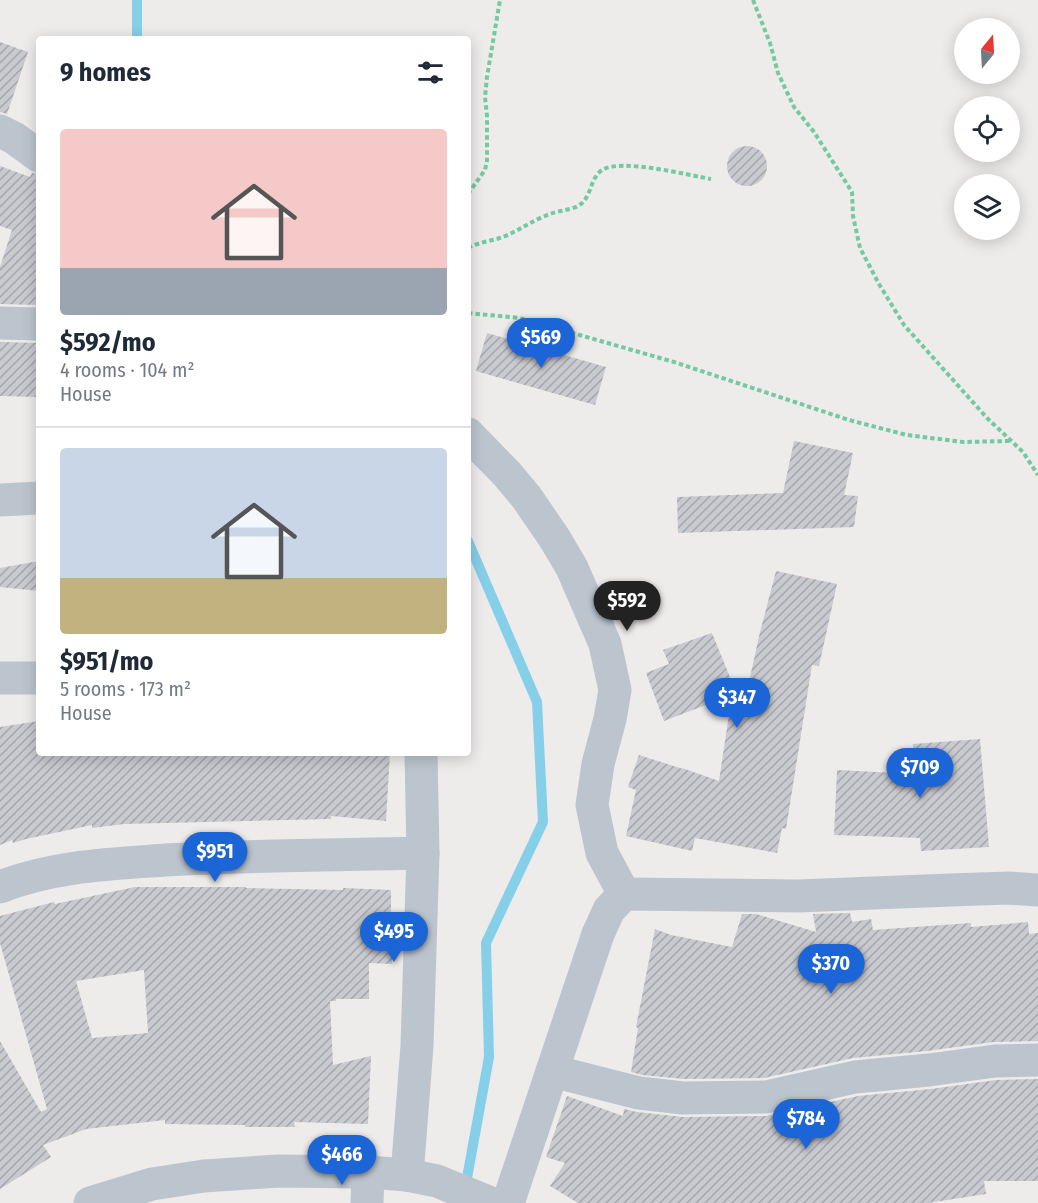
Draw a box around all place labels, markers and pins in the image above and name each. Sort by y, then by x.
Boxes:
pin: $569 [505,318,577,369]
pin: $592 [591,581,663,632]
pin: $347 [701,678,773,729]
pin: $709 [884,748,956,799]
pin: $951 [179,832,251,883]
pin: $495 [358,912,430,963]
pin: $370 [795,944,867,995]
pin: $784 [770,1099,842,1150]
pin: $466 [306,1135,378,1186]

